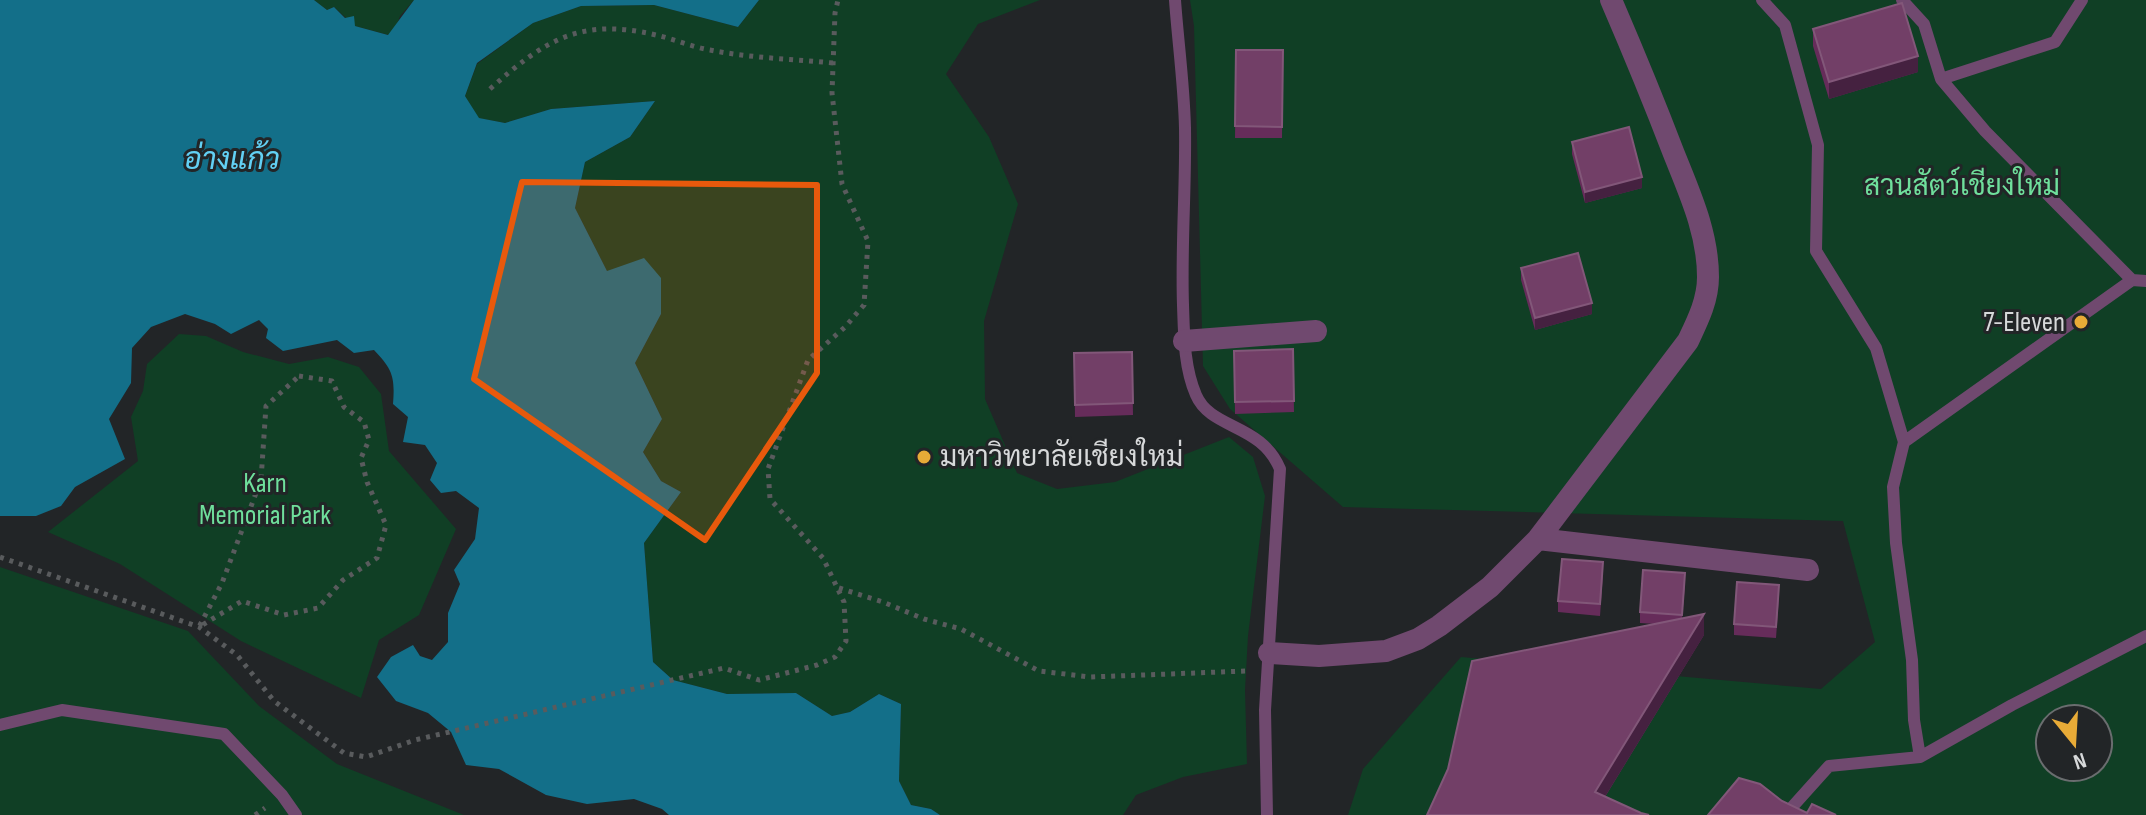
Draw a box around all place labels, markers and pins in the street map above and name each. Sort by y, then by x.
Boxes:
place label: 7-Eleven [1983,306,2065,339]
marker: 7-Eleven [2072,313,2090,331]
place label: มหาวิทยาลัยเชียงใหม่ [940,437,1183,474]
marker: มหาวิทยาลัยเชียงใหม่ [915,448,933,466]

